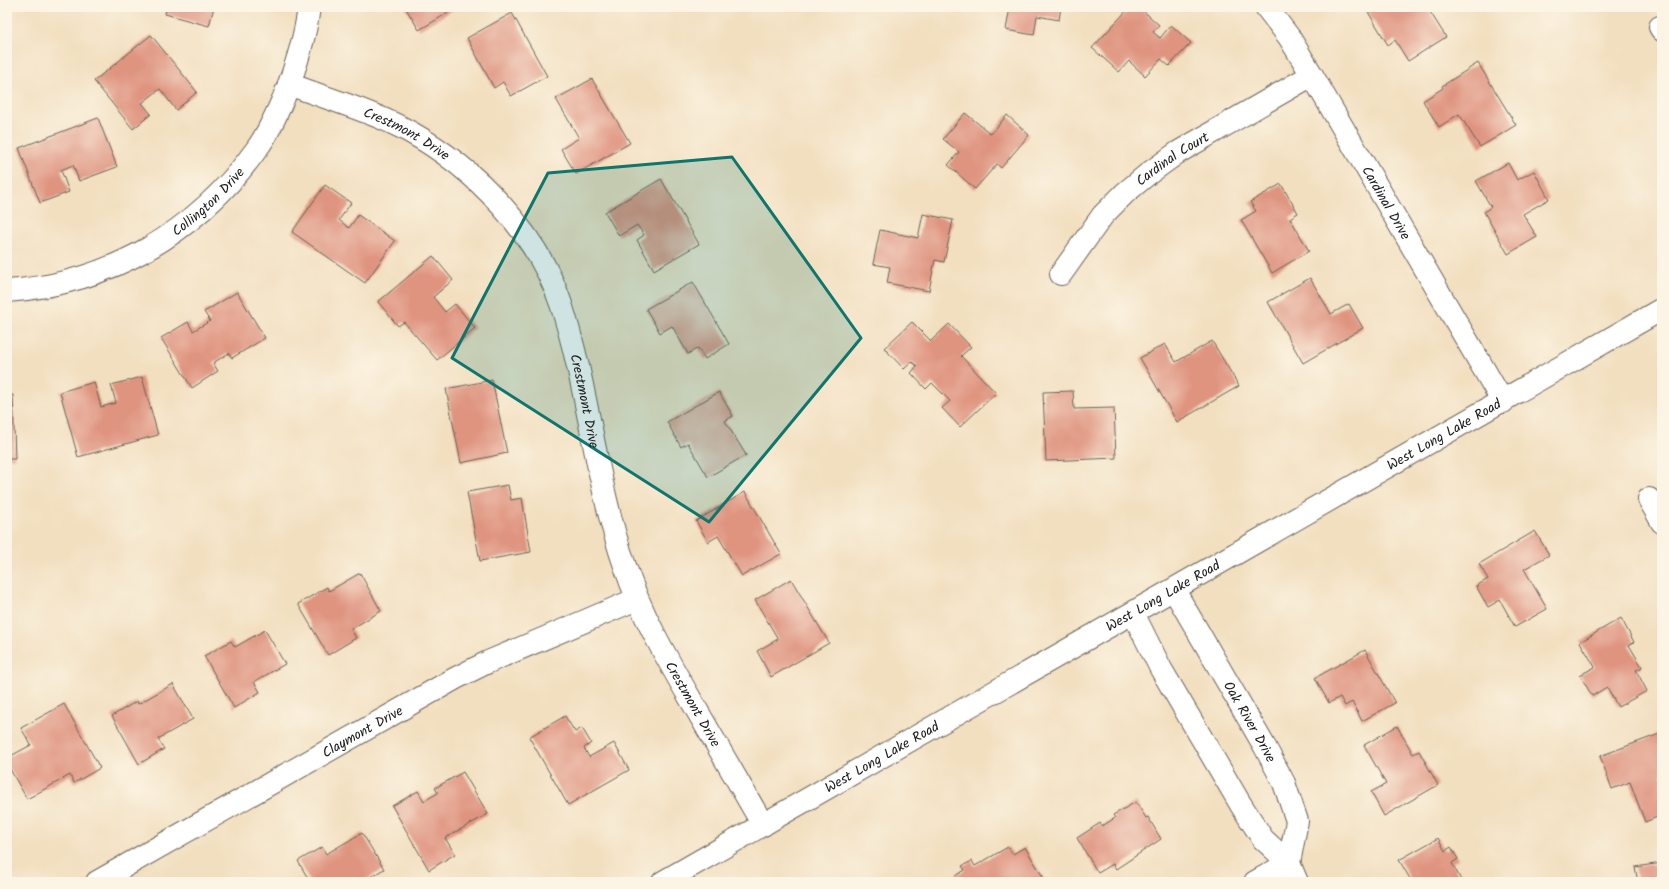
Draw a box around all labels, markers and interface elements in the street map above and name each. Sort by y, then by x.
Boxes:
street label: Crestmont Drive [360,102,455,167]
street label: Cardinal Court [1131,126,1214,192]
street label: Collington Drive [167,162,251,242]
street label: Cardinal Drive [1355,162,1416,245]
street label: Crestmont Drive [563,352,605,451]
street label: West Long Lake Road [1383,393,1506,477]
street label: West Long Lake Road [1102,554,1225,638]
street label: Crestmont Drive [659,657,726,752]
street label: Oak River Drive [1217,677,1282,767]
street label: Claymont Drive [318,700,408,764]
street label: West Long Lake Road [821,715,944,799]

